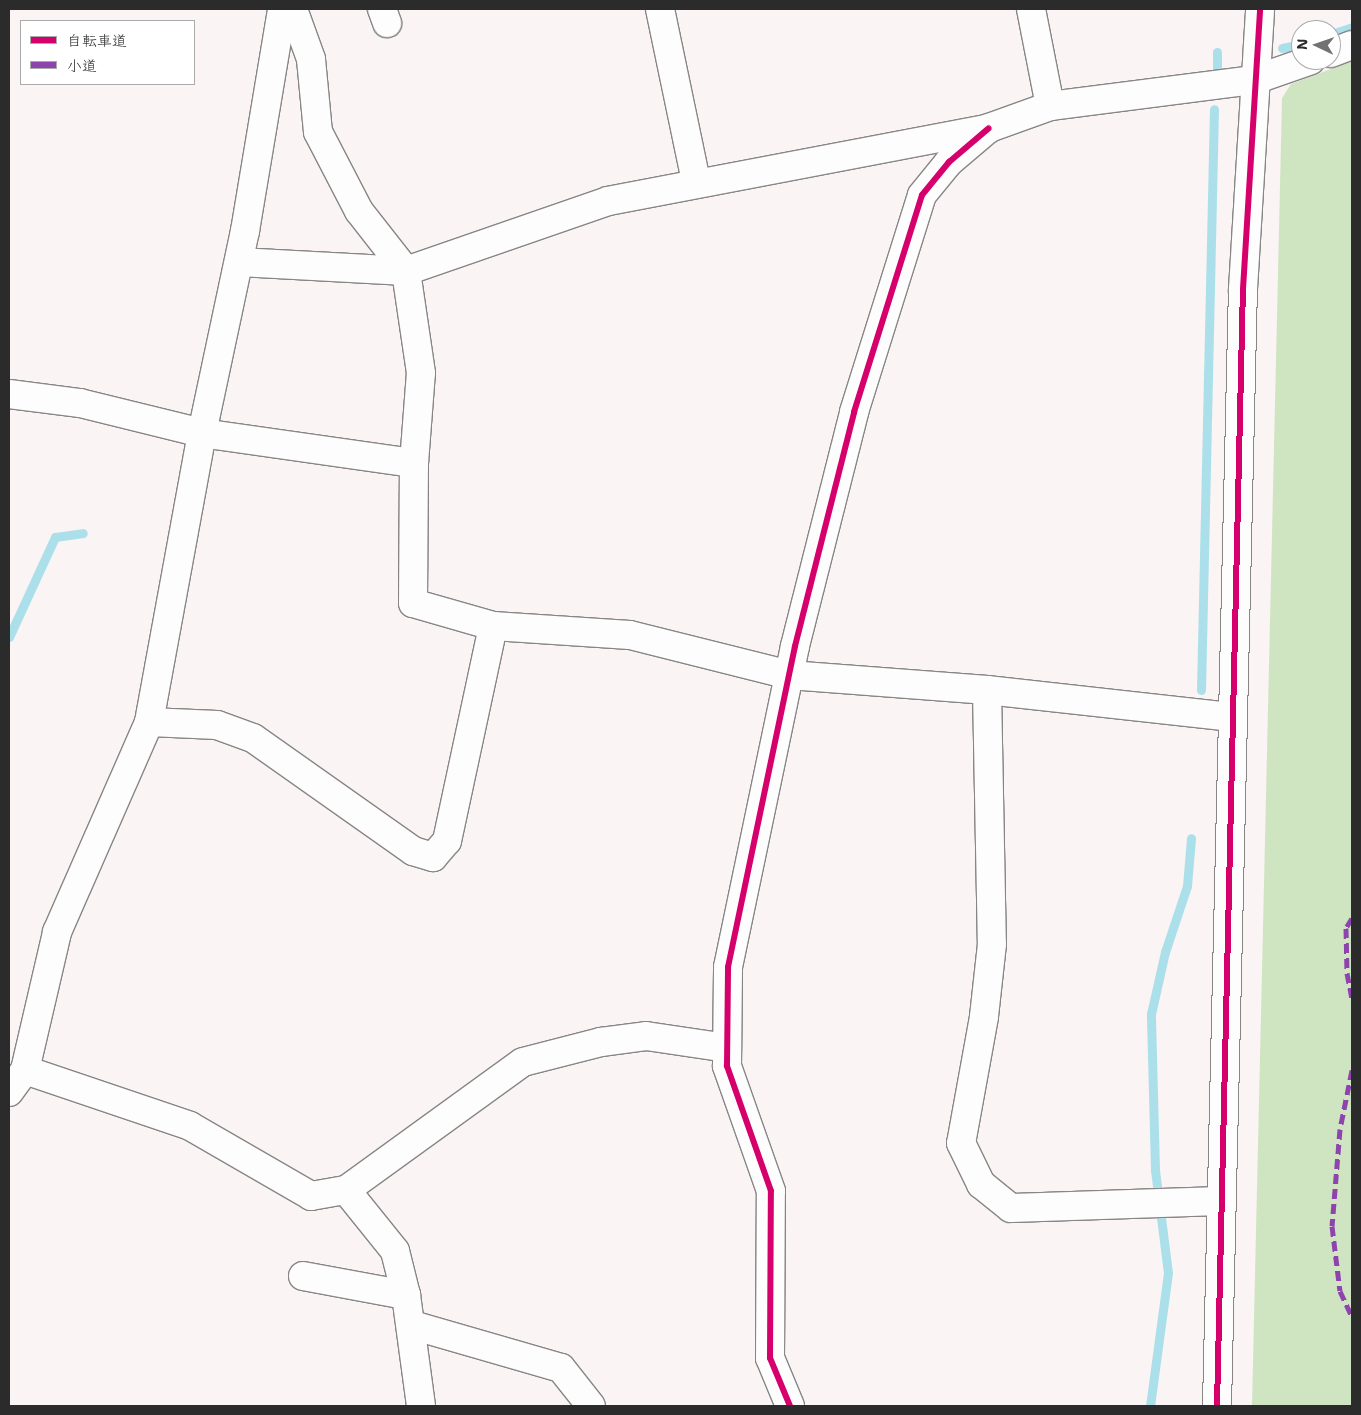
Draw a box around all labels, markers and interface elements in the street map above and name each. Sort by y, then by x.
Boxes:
legend [20,20,195,85]
north arrow [1291,20,1341,70]
text: 自転車道 [67,31,127,51]
text: N [1293,38,1311,50]
text: 小道 [67,56,97,76]

